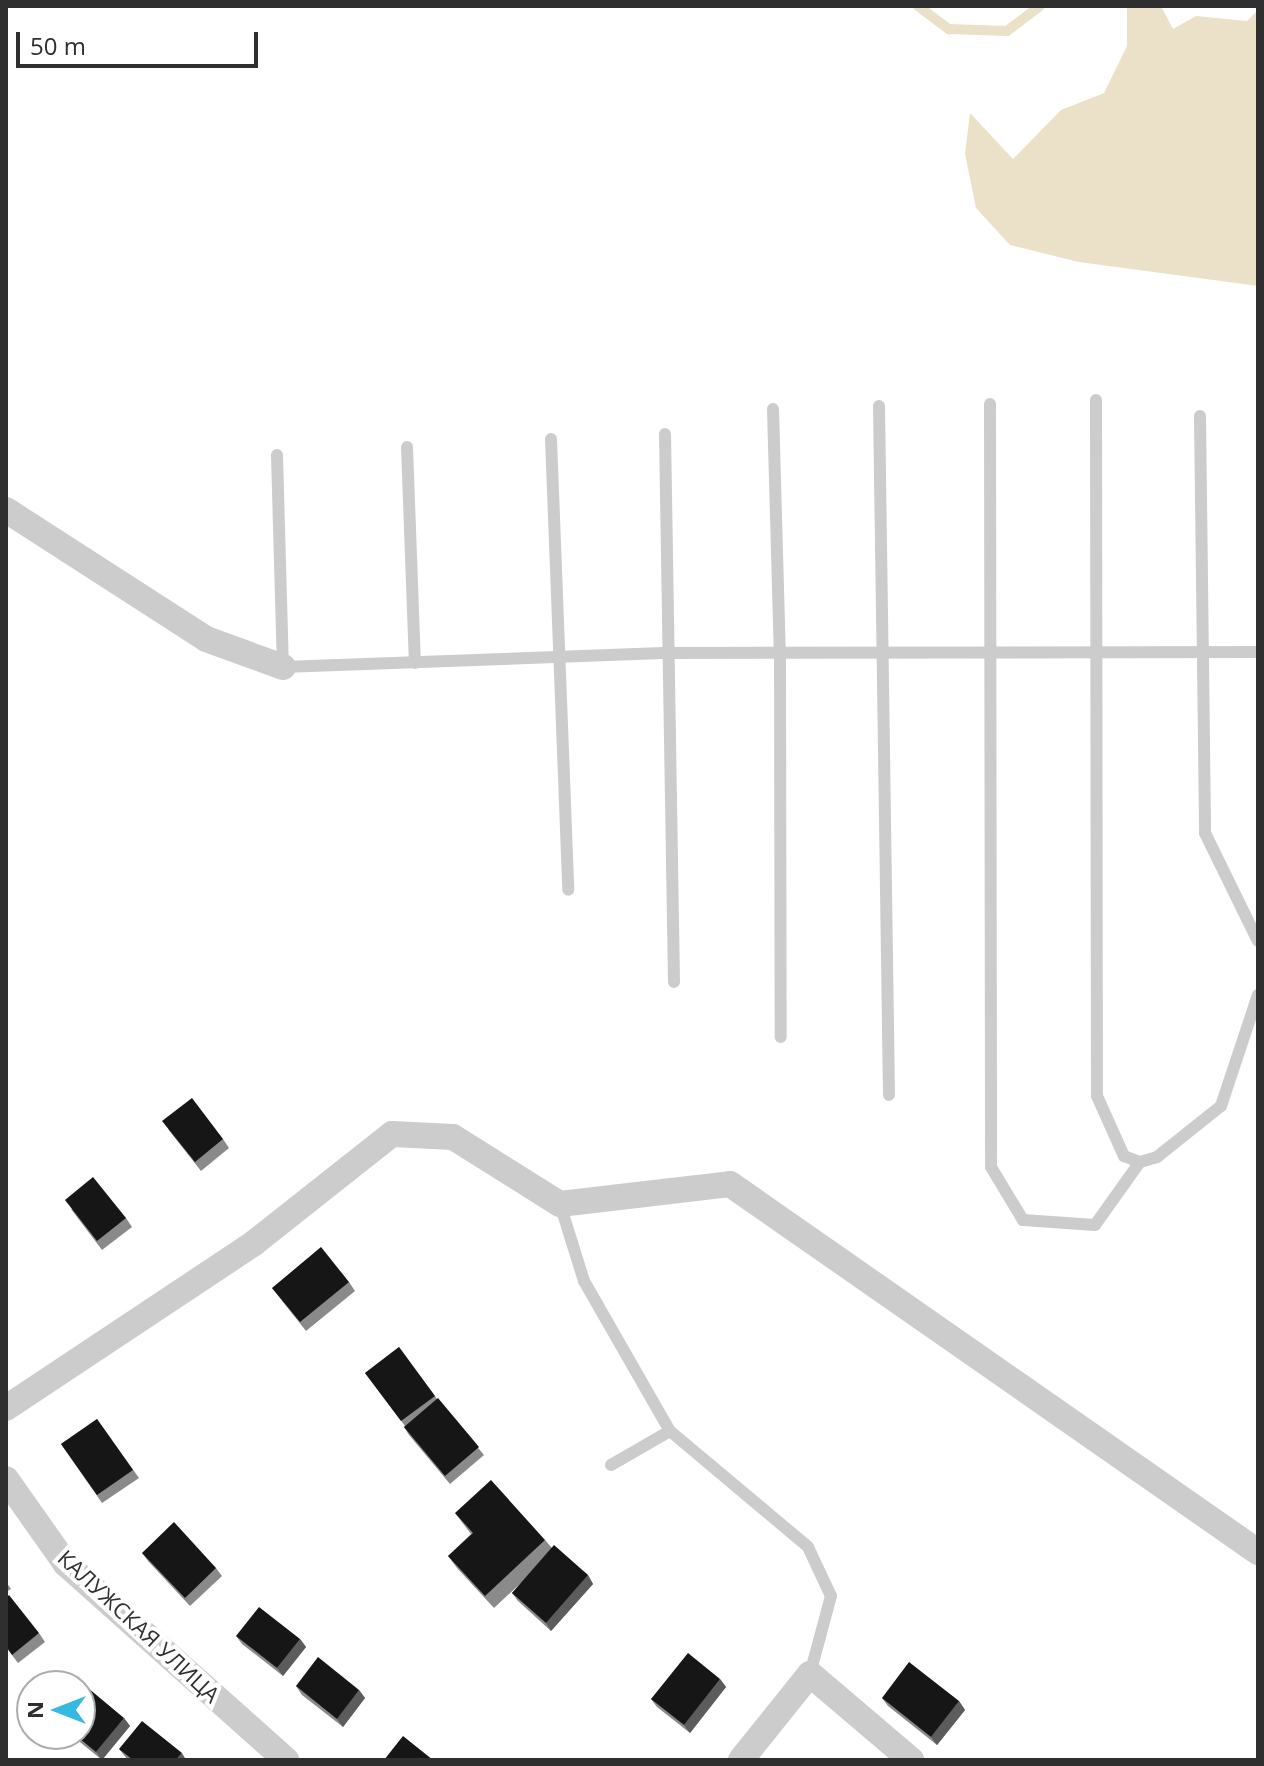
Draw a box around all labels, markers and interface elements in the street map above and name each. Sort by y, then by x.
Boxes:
scale bar [20,16,262,66]
text: 50 m [30,29,86,62]
street label: КАЛУЖСКАЯ УЛИЦА [53,1544,225,1708]
north arrow [16,1670,96,1750]
text: N [19,1701,49,1719]

